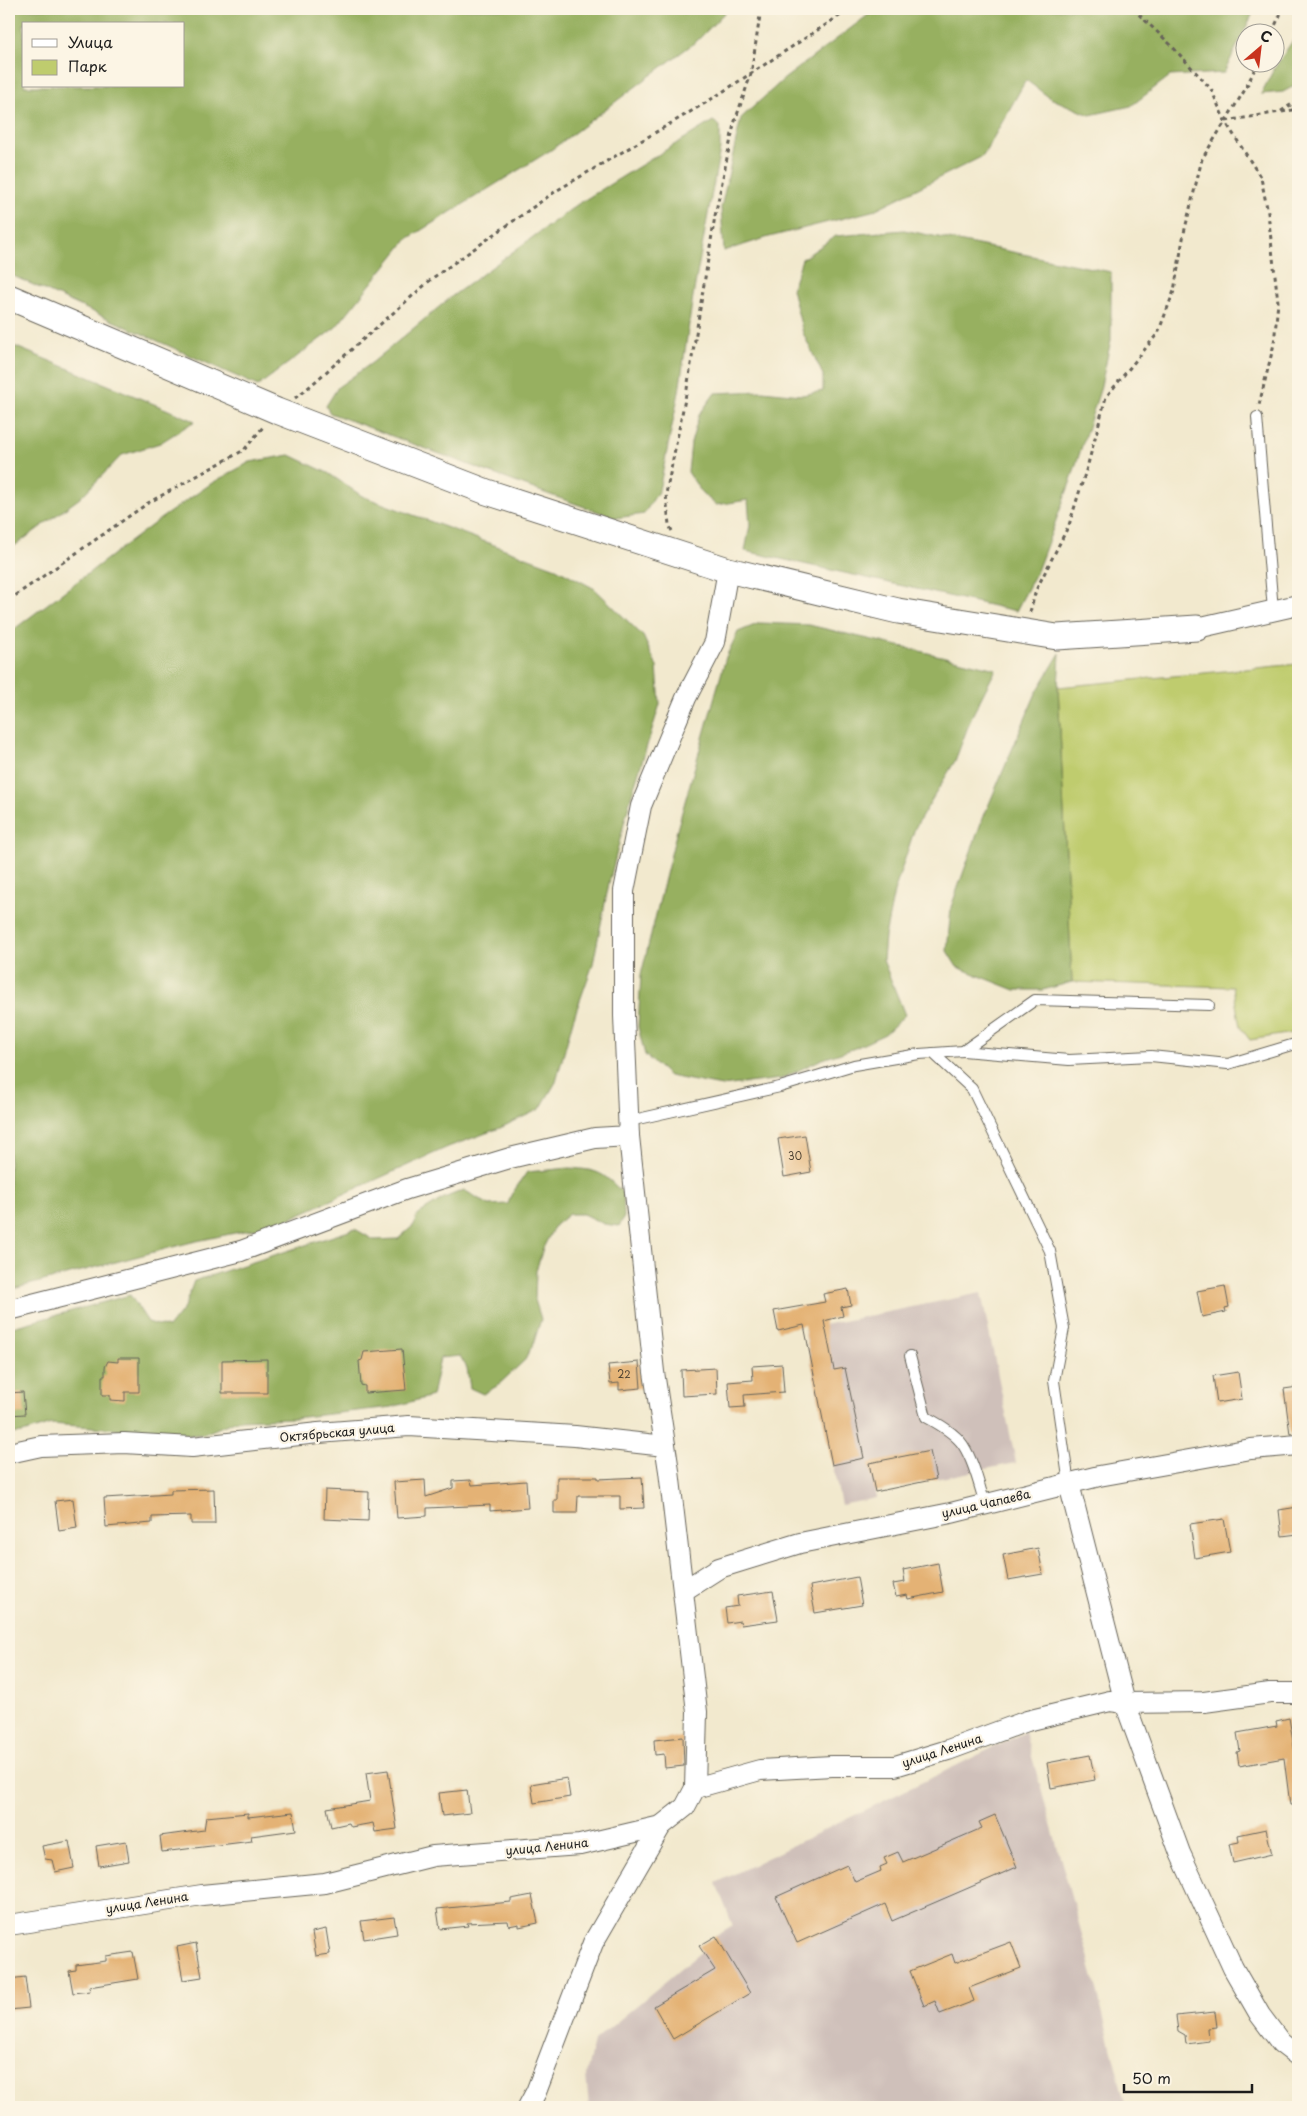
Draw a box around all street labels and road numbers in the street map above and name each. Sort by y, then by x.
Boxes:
street label: Октябрьская улица [279,1418,396,1446]
street label: улица Чапаева [940,1484,1032,1522]
street label: улица Ленина [899,1728,984,1771]
street label: улица Ленина [505,1833,590,1859]
street label: улица Ленина [104,1887,190,1917]

